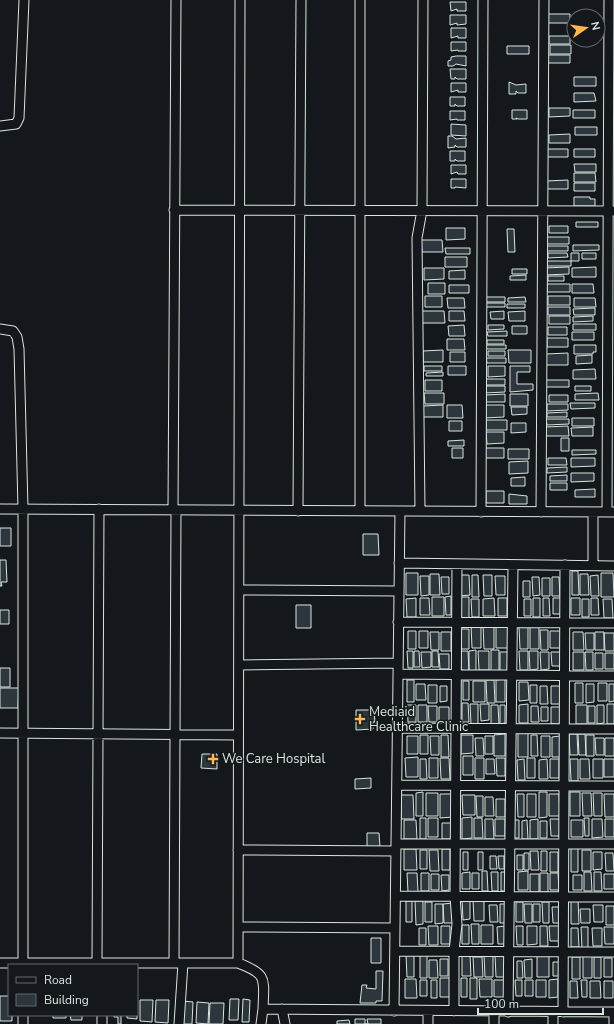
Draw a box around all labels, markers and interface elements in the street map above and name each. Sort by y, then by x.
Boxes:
north arrow [566,8,606,48]
text: N [587,20,603,32]
place label: Mediaid Healthcare Clinic [369,703,468,736]
marker: Mediaid Healthcare Clinic [354,713,366,725]
place label: We Care Hospital [222,750,325,768]
marker: We Care Hospital [207,753,219,765]
legend [8,964,138,1016]
text: Road [44,972,72,988]
scale bar [478,990,603,1016]
text: Building [44,992,89,1008]
text: 100 m [484,996,519,1012]

